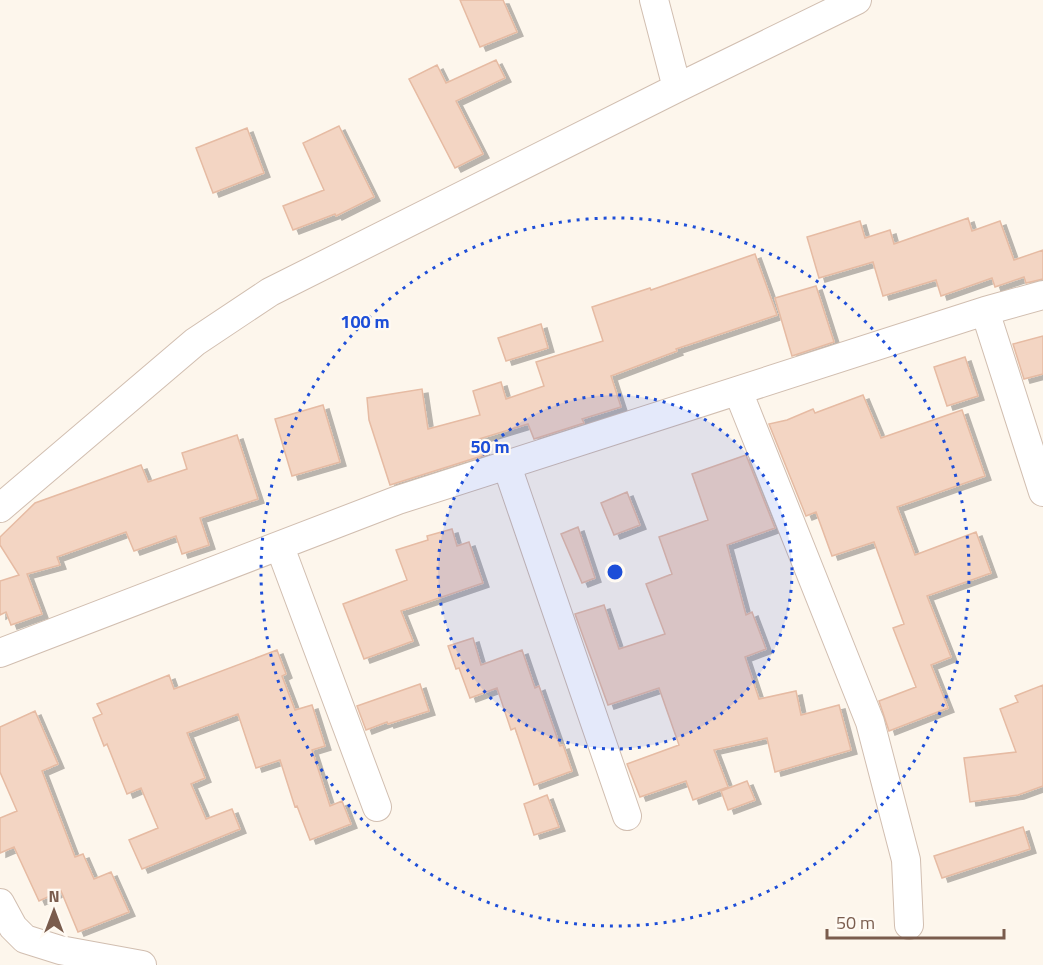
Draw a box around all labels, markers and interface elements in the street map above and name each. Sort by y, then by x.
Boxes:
text: 100 m [340,308,390,335]
text: 50 m [470,433,510,460]
centre of rings [605,562,625,582]
north arrow [24,881,84,941]
text: N [48,884,60,908]
scale bar [827,902,1004,940]
text: 50 m [836,909,875,936]

